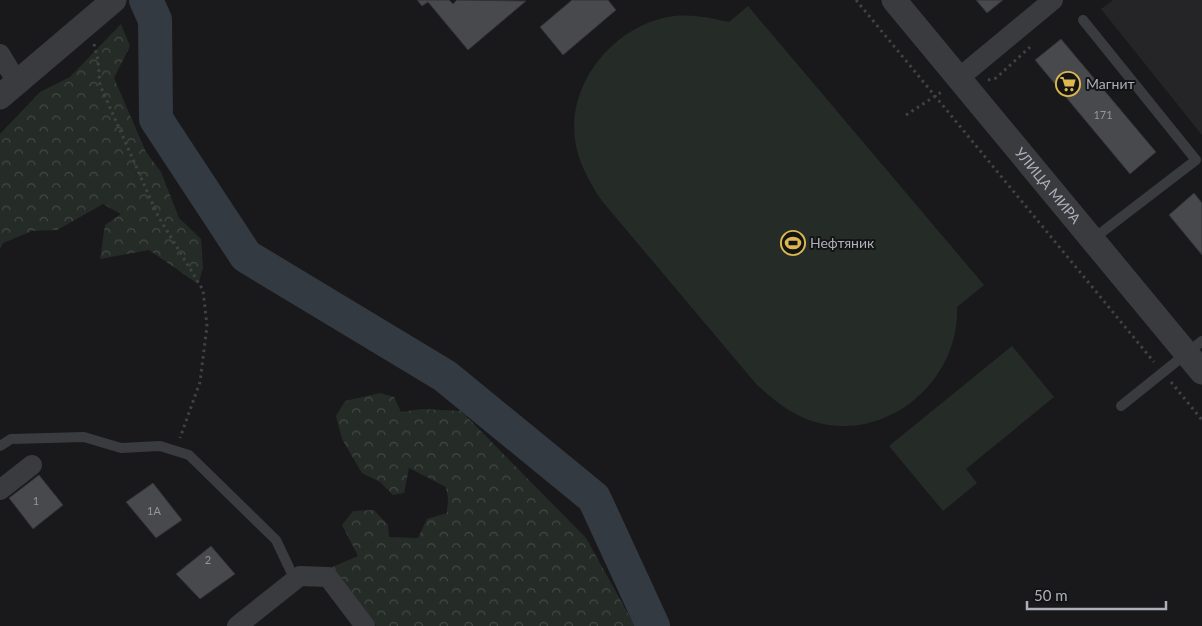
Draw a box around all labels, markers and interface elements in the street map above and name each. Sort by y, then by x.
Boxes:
supermarket icon: Магнит [1055,71,1081,97]
place label: Магнит [1086,75,1135,92]
house number: 171 [1093,108,1113,121]
street label: УЛИЦА МИРА [1012,144,1085,227]
sports icon: Нефтяник [780,230,806,256]
place label: Нефтяник [810,234,875,251]
house number: 1 [33,494,39,507]
house number: 1А [147,504,161,517]
house number: 2 [205,553,211,566]
scale bar [1027,578,1166,610]
text: 50 m [1034,586,1068,604]

